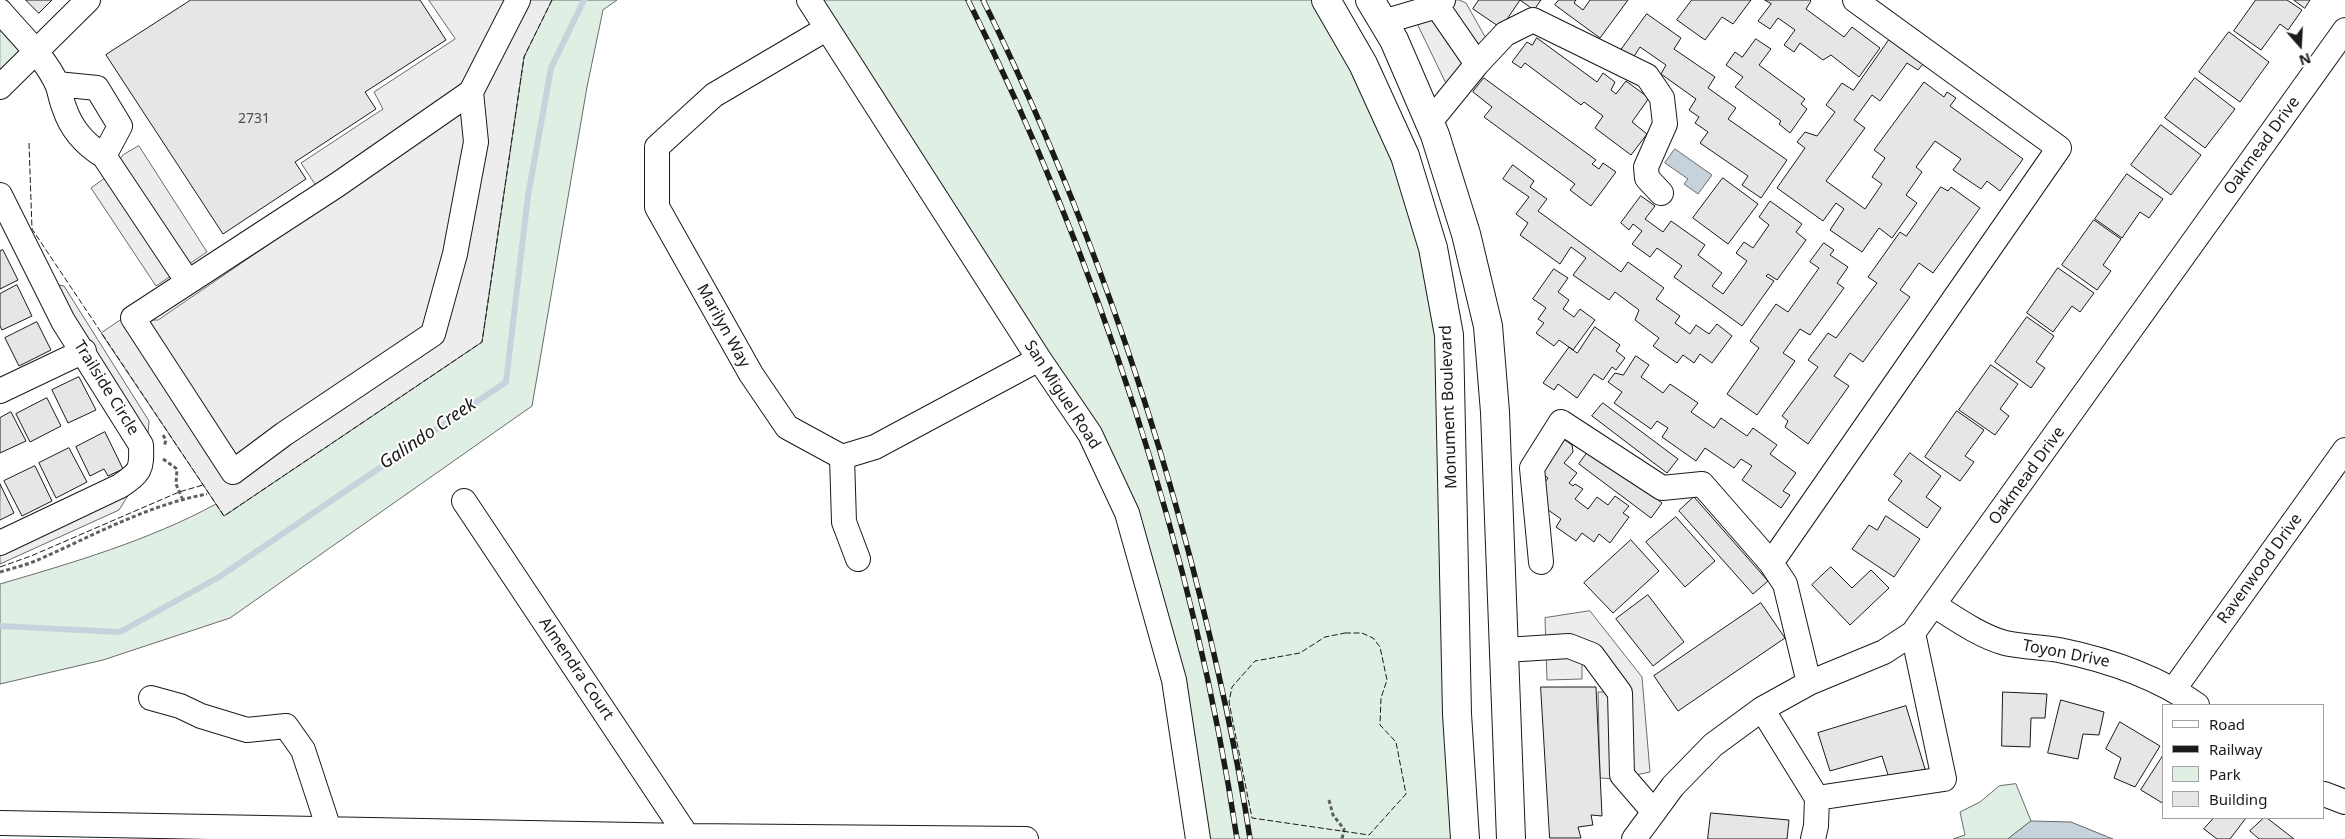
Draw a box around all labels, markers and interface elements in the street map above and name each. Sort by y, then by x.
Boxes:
north arrow [2275,20,2325,70]
text: N [2297,49,2314,70]
street label: Oakmead Drive [2220,93,2304,199]
house number: 2731 [238,111,270,127]
street label: Marilyn Way [692,281,754,371]
street label: Monument Boulevard [1437,325,1461,489]
street label: Trailside Circle [69,337,143,439]
street label: San Miguel Road [1020,337,1104,453]
water label: Galindo Creek [376,394,480,474]
street label: Oakmead Drive [1985,423,2069,529]
street label: Ravenwood Drive [2214,510,2306,628]
street label: Almendra Court [535,614,617,724]
street label: Toyon Drive [2021,636,2111,672]
legend [2162,704,2325,819]
text: Road [2209,714,2245,734]
text: Railway [2209,739,2262,759]
text: Park [2209,764,2241,784]
text: Building [2209,789,2267,809]

